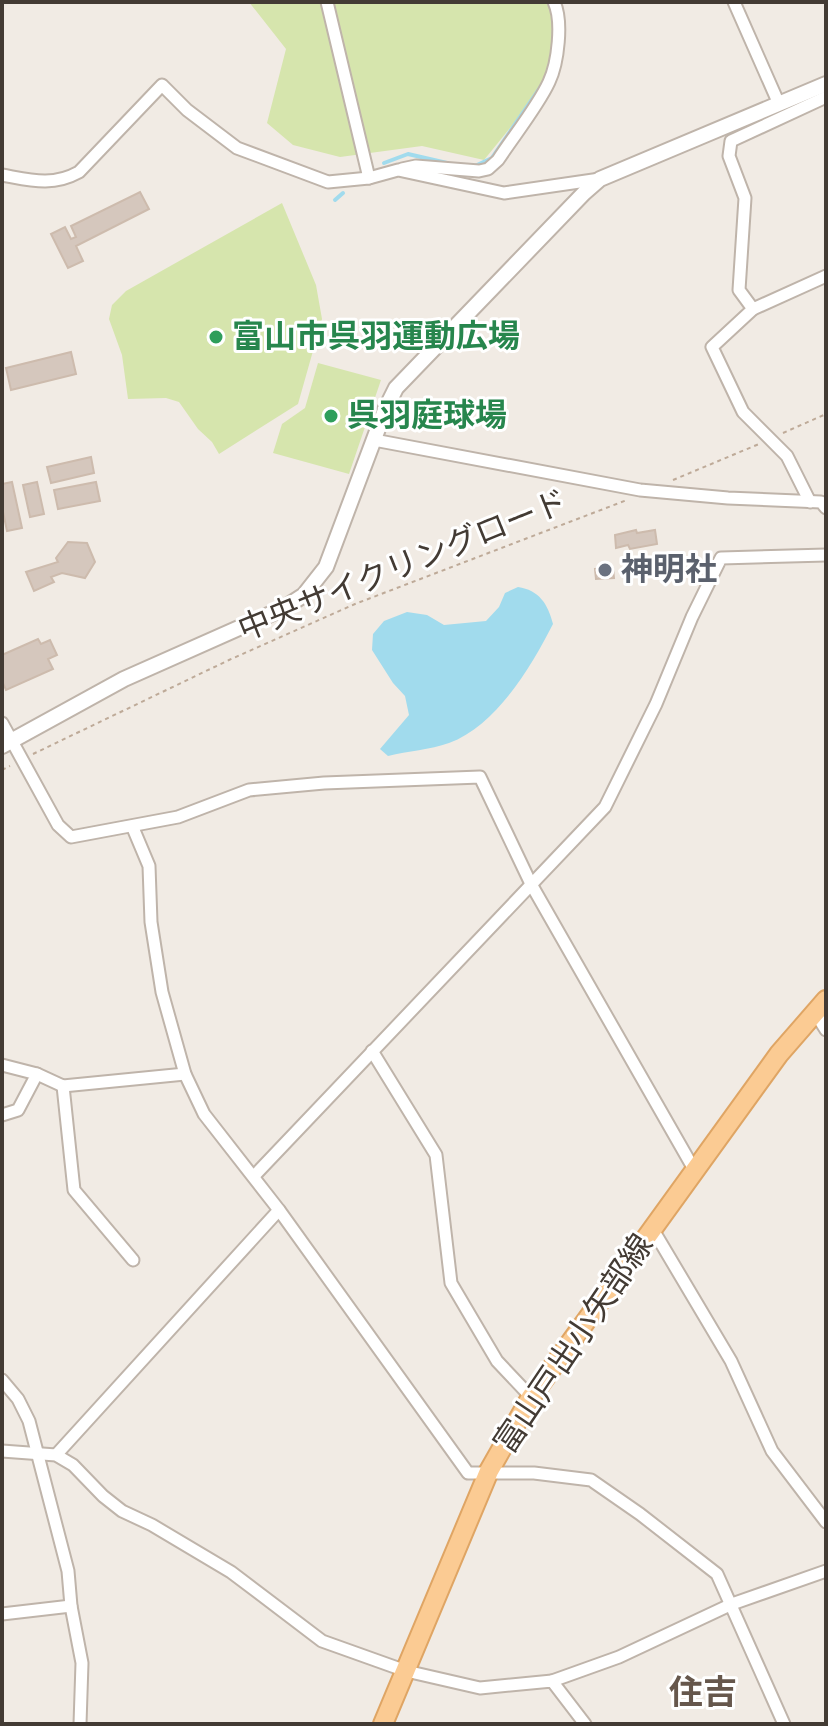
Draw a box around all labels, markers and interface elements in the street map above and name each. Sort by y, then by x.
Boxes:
place label: 富山市呉羽運動広場 [232,319,520,353]
marker: 富山市呉羽運動広場 [207,328,225,346]
place label: 呉羽庭球場 [347,398,507,432]
marker: 呉羽庭球場 [322,407,340,425]
street label: 中央サイクリングロード [234,484,572,647]
place label: 神明社 [621,553,717,586]
marker: 神明社 [596,561,614,579]
street label: 富山戸出小矢部線 [487,1228,659,1459]
district label: 住吉 [669,1675,737,1711]

